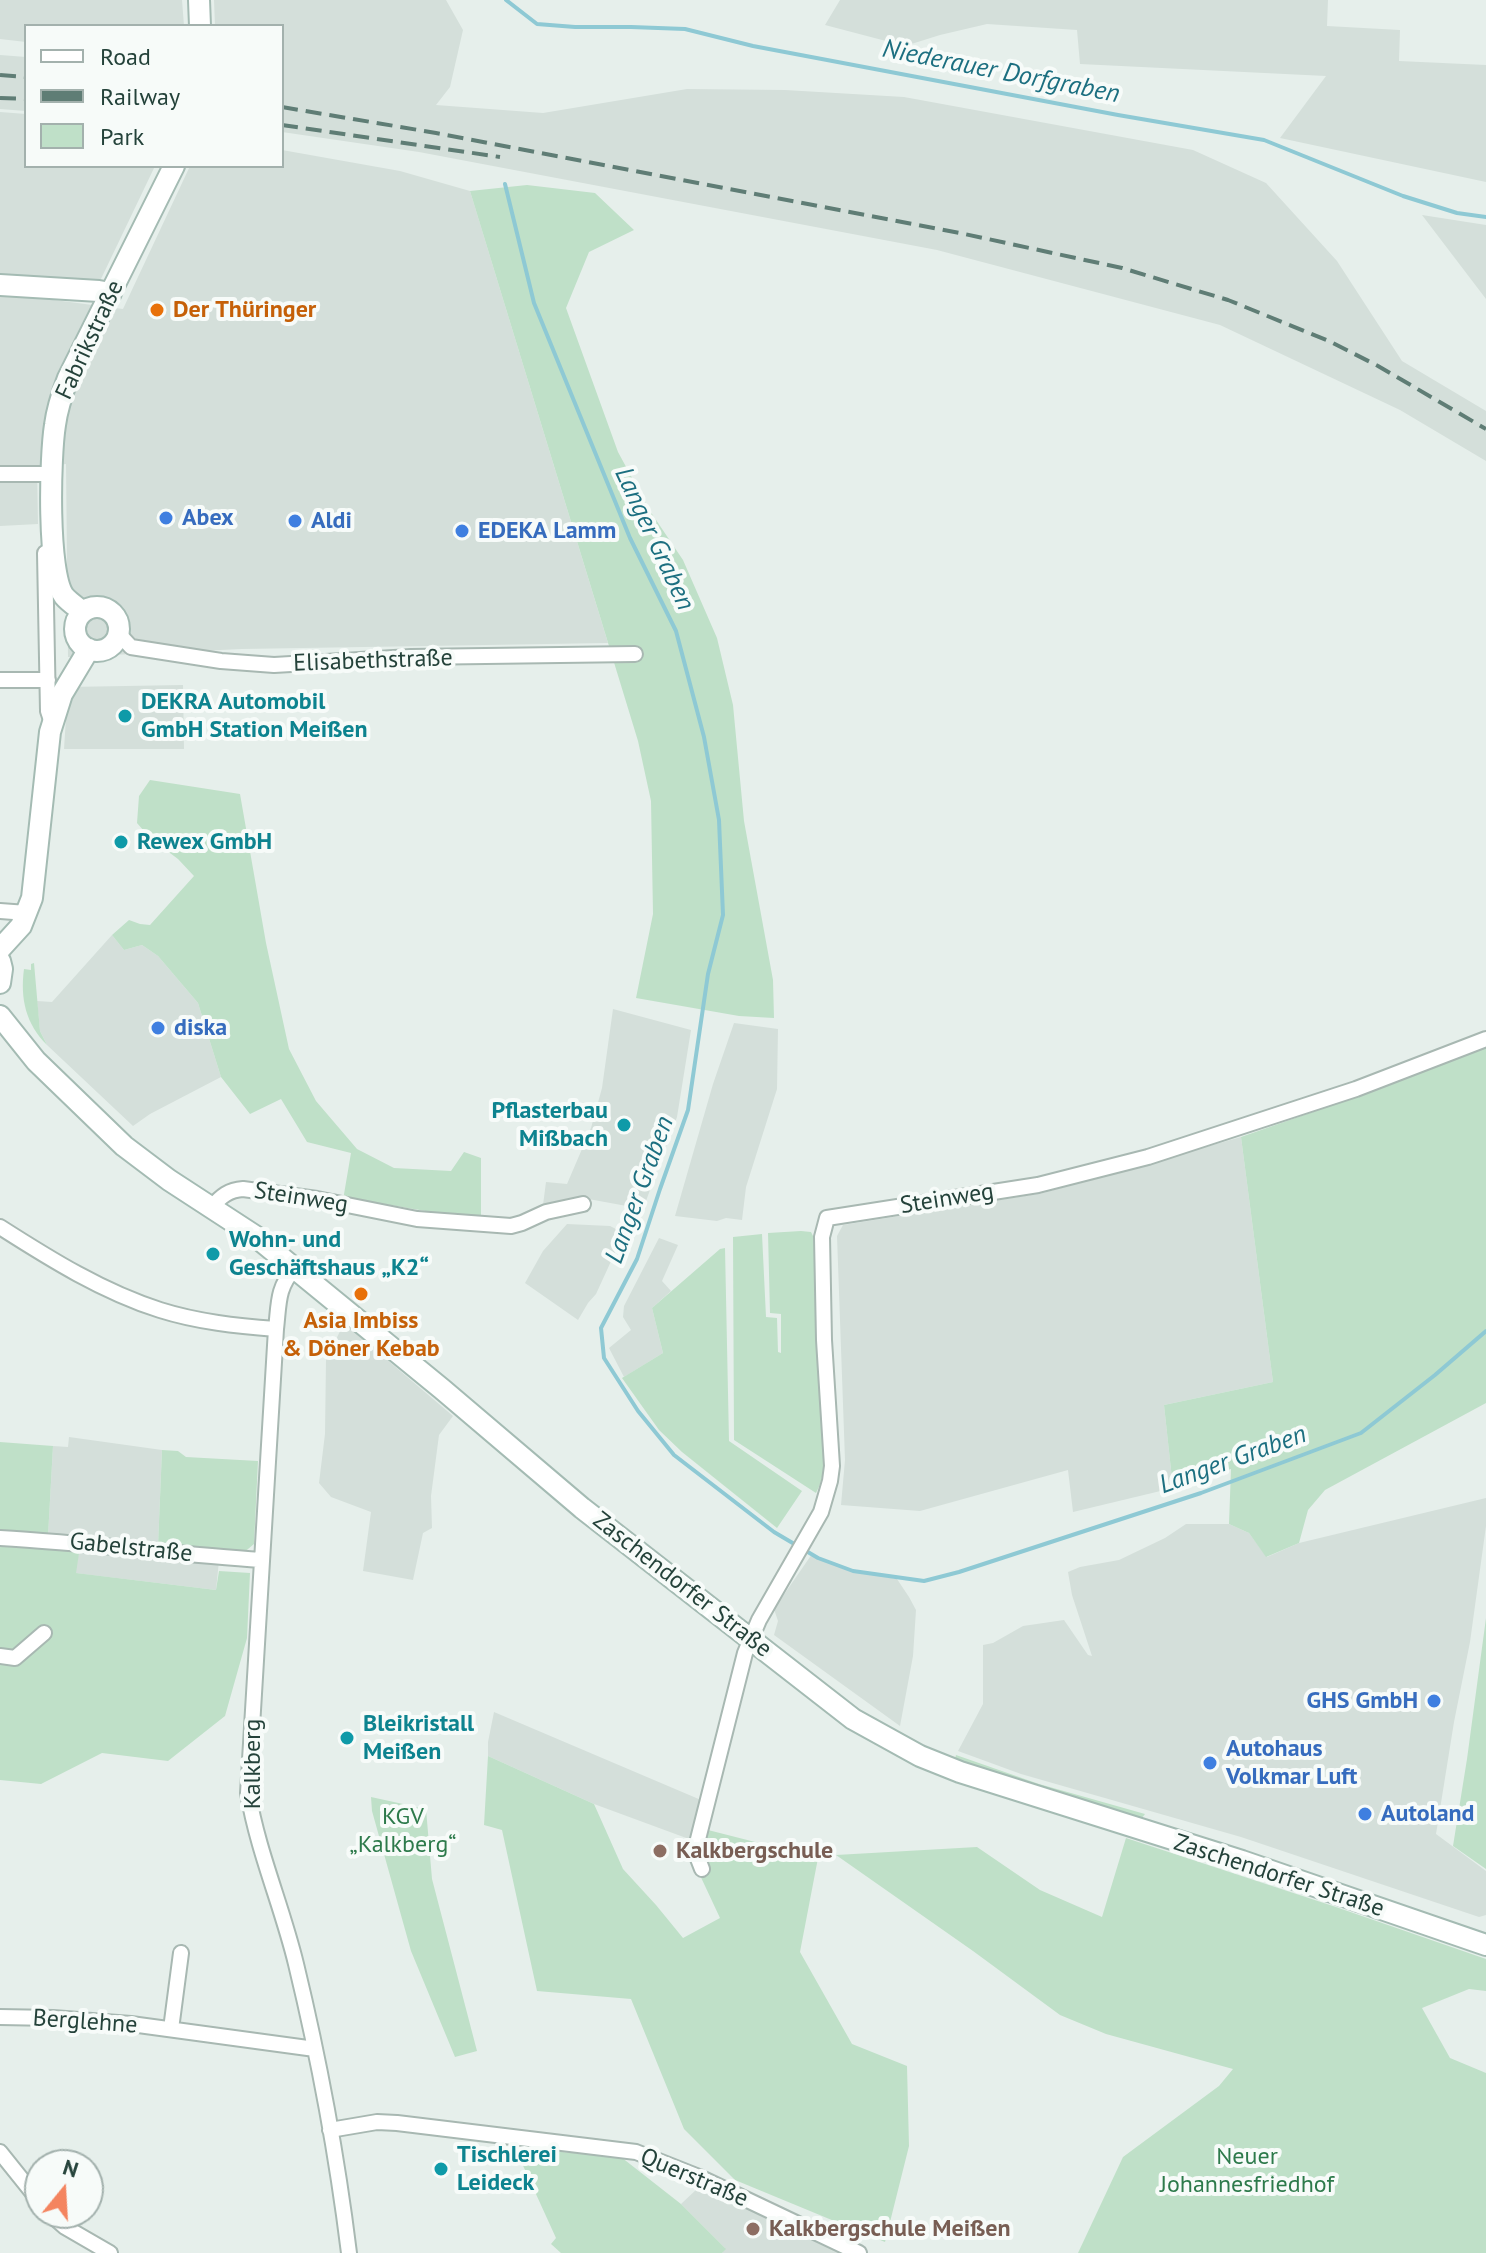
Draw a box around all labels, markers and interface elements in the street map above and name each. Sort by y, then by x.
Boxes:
legend [24,24,284,168]
water label: Niederauer Dorfgraben [880,34,1122,110]
text: Road [100,41,151,72]
text: Railway [100,81,180,112]
text: Park [100,121,144,152]
street label: Fabrikstraße [50,276,130,404]
place label: Der Thüringer [173,296,316,324]
marker: Der Thüringer [148,301,166,319]
water label: Langer Graben [607,463,701,615]
place label: Abex [182,504,234,532]
place label: Aldi [311,507,352,535]
marker: Abex [157,509,175,527]
marker: Aldi [286,512,304,530]
place label: EDEKA Lamm [478,517,616,545]
marker: EDEKA Lamm [453,522,471,540]
street label: Elisabethstraße [293,644,453,678]
place label: DEKRA Automobil GmbH Station Meißen [141,688,368,744]
marker: DEKRA Automobil GmbH Station Meißen [116,707,134,725]
place label: Rewex GmbH [137,828,272,856]
marker: Rewex GmbH [112,833,130,851]
place label: diska [174,1014,227,1042]
marker: diska [149,1019,167,1037]
place label: Pflasterbau Mißbach [491,1097,608,1153]
water label: Langer Graben [599,1112,681,1268]
marker: Pflasterbau Mißbach [615,1116,633,1134]
street label: Steinweg [252,1176,350,1220]
street label: Steinweg [898,1177,996,1221]
place label: Wohn- und Geschäftshaus „K2“ [229,1226,429,1282]
marker: Wohn- und Geschäftshaus „K2“ [204,1245,222,1263]
marker: Asia Imbiss & Döner Kebab [352,1285,370,1303]
place label: Asia Imbiss & Döner Kebab [282,1307,440,1363]
water label: Langer Graben [1155,1419,1311,1501]
street label: Zaschendorfer Straße [587,1506,777,1664]
street label: Gabelstraße [68,1527,194,1569]
place label: GHS GmbH [1307,1687,1418,1715]
marker: GHS GmbH [1425,1692,1443,1710]
place label: Bleikristall Meißen [363,1710,474,1766]
street label: Kalkberg [239,1719,267,1809]
marker: Bleikristall Meißen [338,1729,356,1747]
place label: Autohaus Volkmar Luft [1226,1735,1357,1791]
marker: Autohaus Volkmar Luft [1201,1754,1219,1772]
place label: Autoland [1381,1800,1475,1828]
park label: KGV „Kalkberg“ [350,1803,456,1859]
marker: Autoland [1356,1805,1374,1823]
street label: Zaschendorfer Straße [1170,1828,1388,1924]
place label: Kalkbergschule [676,1837,833,1865]
marker: Kalkbergschule [651,1842,669,1860]
street label: Berglehne [32,2004,138,2040]
place label: Tischlerei Leideck [457,2141,557,2197]
street label: Querstraße [636,2142,752,2214]
park label: Neuer Johannesfriedhof [1160,2143,1334,2199]
north arrow [24,2149,104,2229]
text: N [60,2153,82,2184]
marker: Tischlerei Leideck [432,2160,450,2178]
place label: Kalkbergschule Meißen [769,2215,1011,2243]
marker: Kalkbergschule Meißen [744,2220,762,2238]

